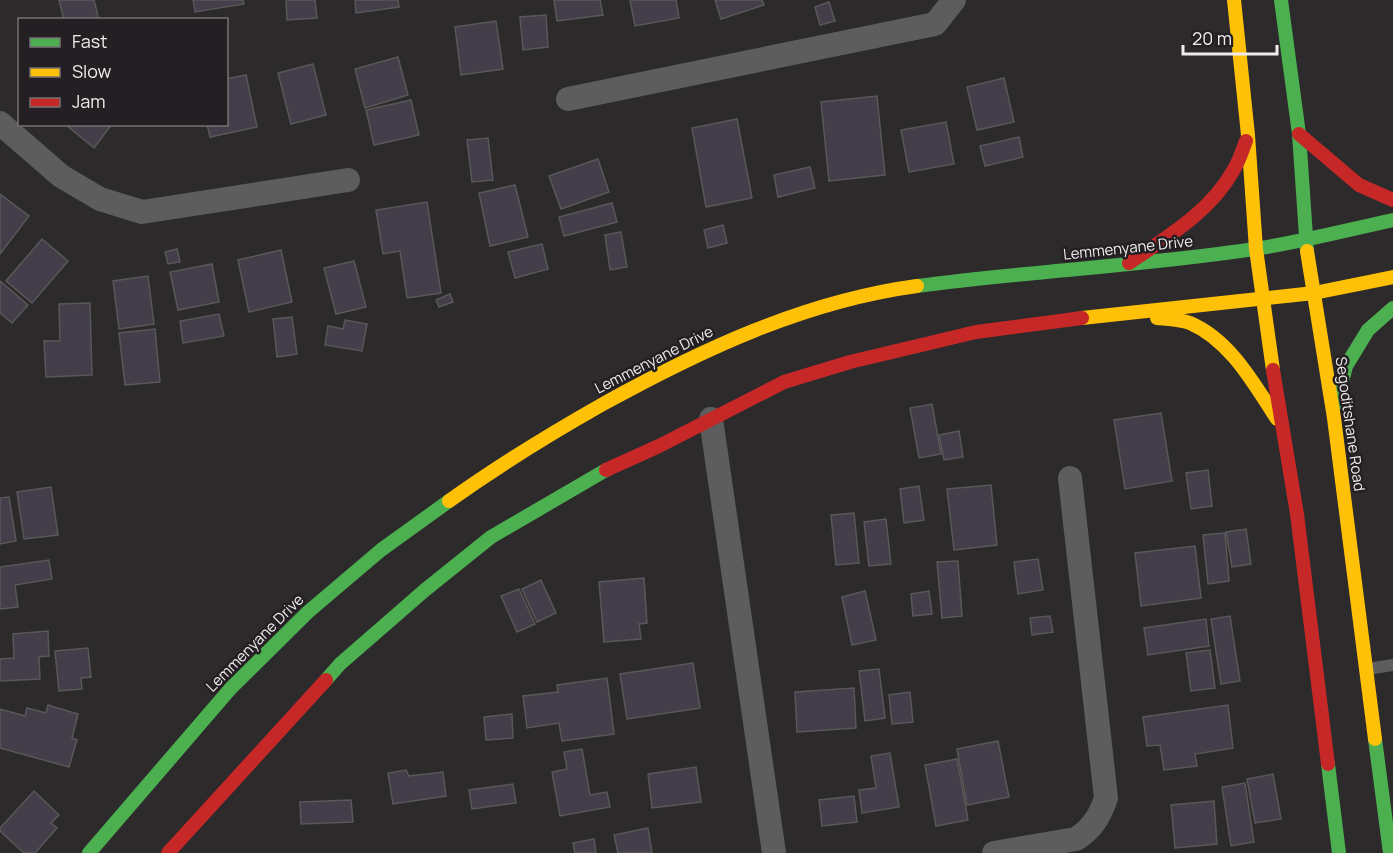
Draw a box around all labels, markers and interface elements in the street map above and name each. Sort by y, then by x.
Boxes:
legend [18,18,228,126]
scale bar [1183,18,1278,56]
text: 20 m [1192,26,1232,50]
text: Fast [72,29,107,53]
text: Slow [72,59,112,83]
text: Jam [72,89,106,113]
street label: Lemmenyane Drive [1062,230,1194,265]
street label: Lemmenyane Drive [591,320,717,399]
street label: Segoditshane Road [1331,355,1370,492]
street label: Lemmenyane Drive [201,589,308,696]

